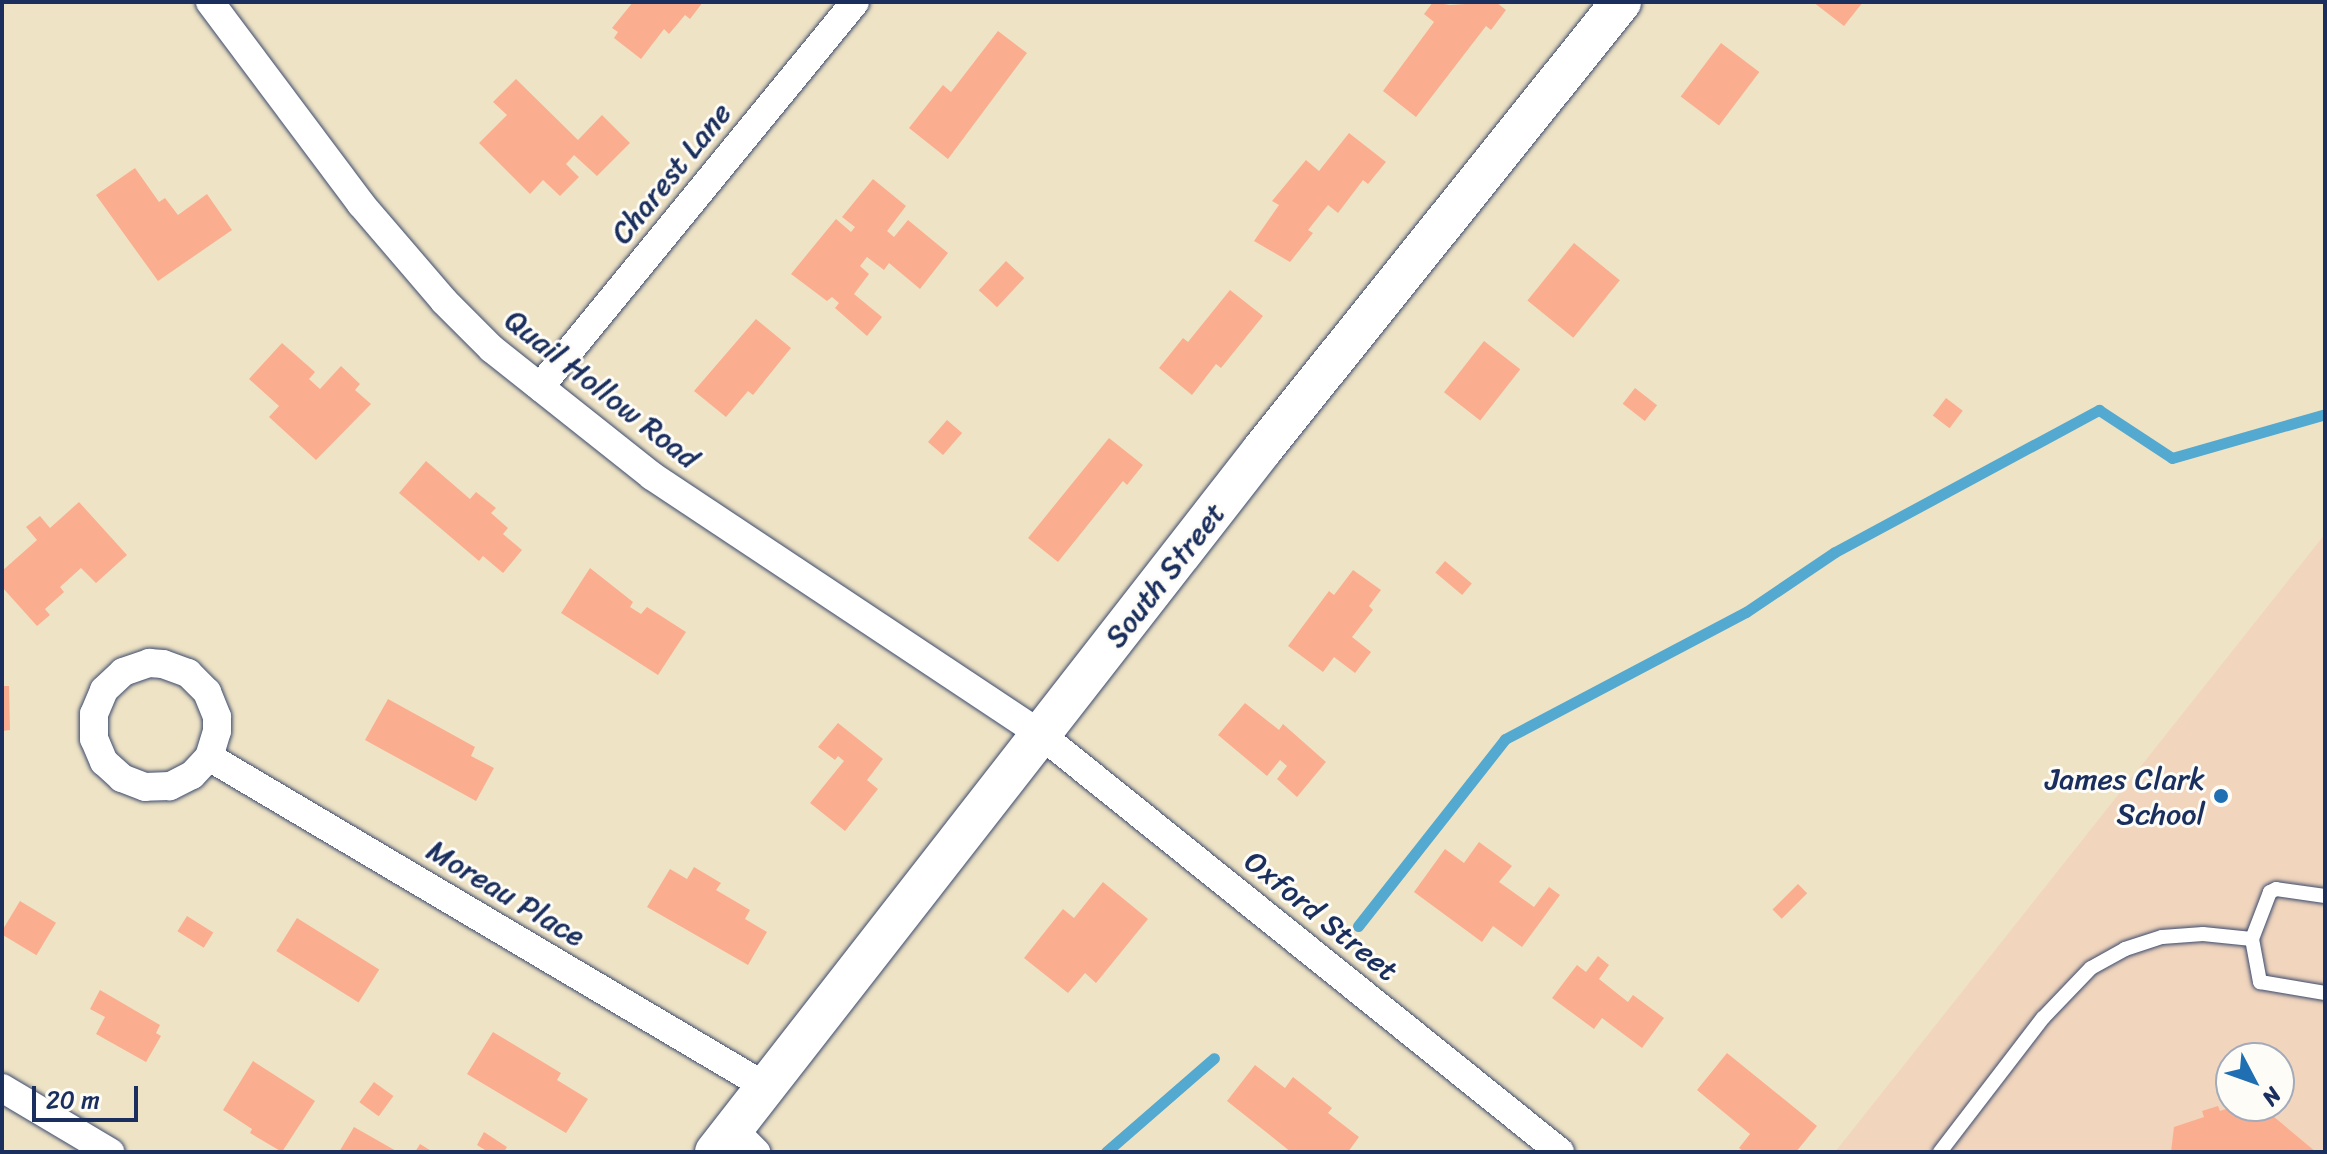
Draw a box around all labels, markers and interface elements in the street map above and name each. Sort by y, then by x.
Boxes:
street label: Charest Lane [603,95,739,251]
street label: Quail Hollow Road [498,302,706,476]
street label: South Street [1097,495,1233,655]
place label: James Clark School [2045,761,2205,832]
marker: James Clark School [2212,787,2230,805]
street label: Moreau Place [420,832,592,954]
street label: Oxford Street [1237,843,1405,989]
north arrow [2215,1042,2295,1122]
scale bar [36,1070,142,1120]
text: N [2252,1078,2292,1115]
text: 20 m [46,1079,100,1121]

